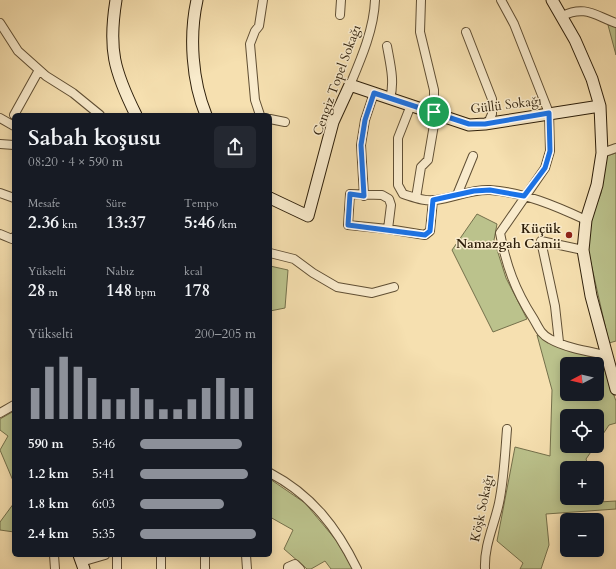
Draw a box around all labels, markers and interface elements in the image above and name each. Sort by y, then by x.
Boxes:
street label: Cengiz Topel Sokağı [309,22,365,138]
street label: Güllü Sokağı [469,92,543,118]
pin [417,95,451,129]
icon: arrive [423,101,445,123]
text: Sabah koşusu [28,123,161,153]
button: share [214,126,256,168]
text: 08:20 · 4 × 590 m [28,153,123,171]
text: Mesafe [28,196,60,211]
text: Süre [106,196,127,211]
text: Tempo [184,196,218,211]
text: 2.36 [28,211,59,234]
text: 13:37 [106,211,146,234]
text: 5:46 [184,211,215,234]
text: km [59,217,77,232]
text: /km [215,217,237,232]
place label: Küçük Namazgah Camii [456,220,562,253]
marker: Küçük Namazgah Camii [564,230,574,240]
text: Yükselti [28,264,66,279]
text: Nabız [106,264,134,279]
text: kcal [184,264,202,279]
text: 28 [28,279,45,302]
text: 148 [106,279,132,302]
text: 178 [184,279,210,302]
text: m [45,285,58,300]
text: bpm [132,285,156,300]
text: Yükselti [28,325,73,343]
text: 200–205 m [194,325,256,343]
north arrow [560,357,604,401]
map controls [560,357,604,557]
button: locate [560,409,604,453]
text: 590 m [28,435,63,453]
text: 5:46 [92,435,115,453]
button: + [560,461,604,505]
text: 1.2 km [28,465,69,483]
text: 5:41 [92,465,115,483]
street label: Köşk Sokağı [466,472,498,544]
text: 1.8 km [28,495,69,513]
text: 6:03 [92,495,115,513]
button: − [560,513,604,557]
text: 2.4 km [28,525,69,543]
text: 5:35 [92,525,115,543]

